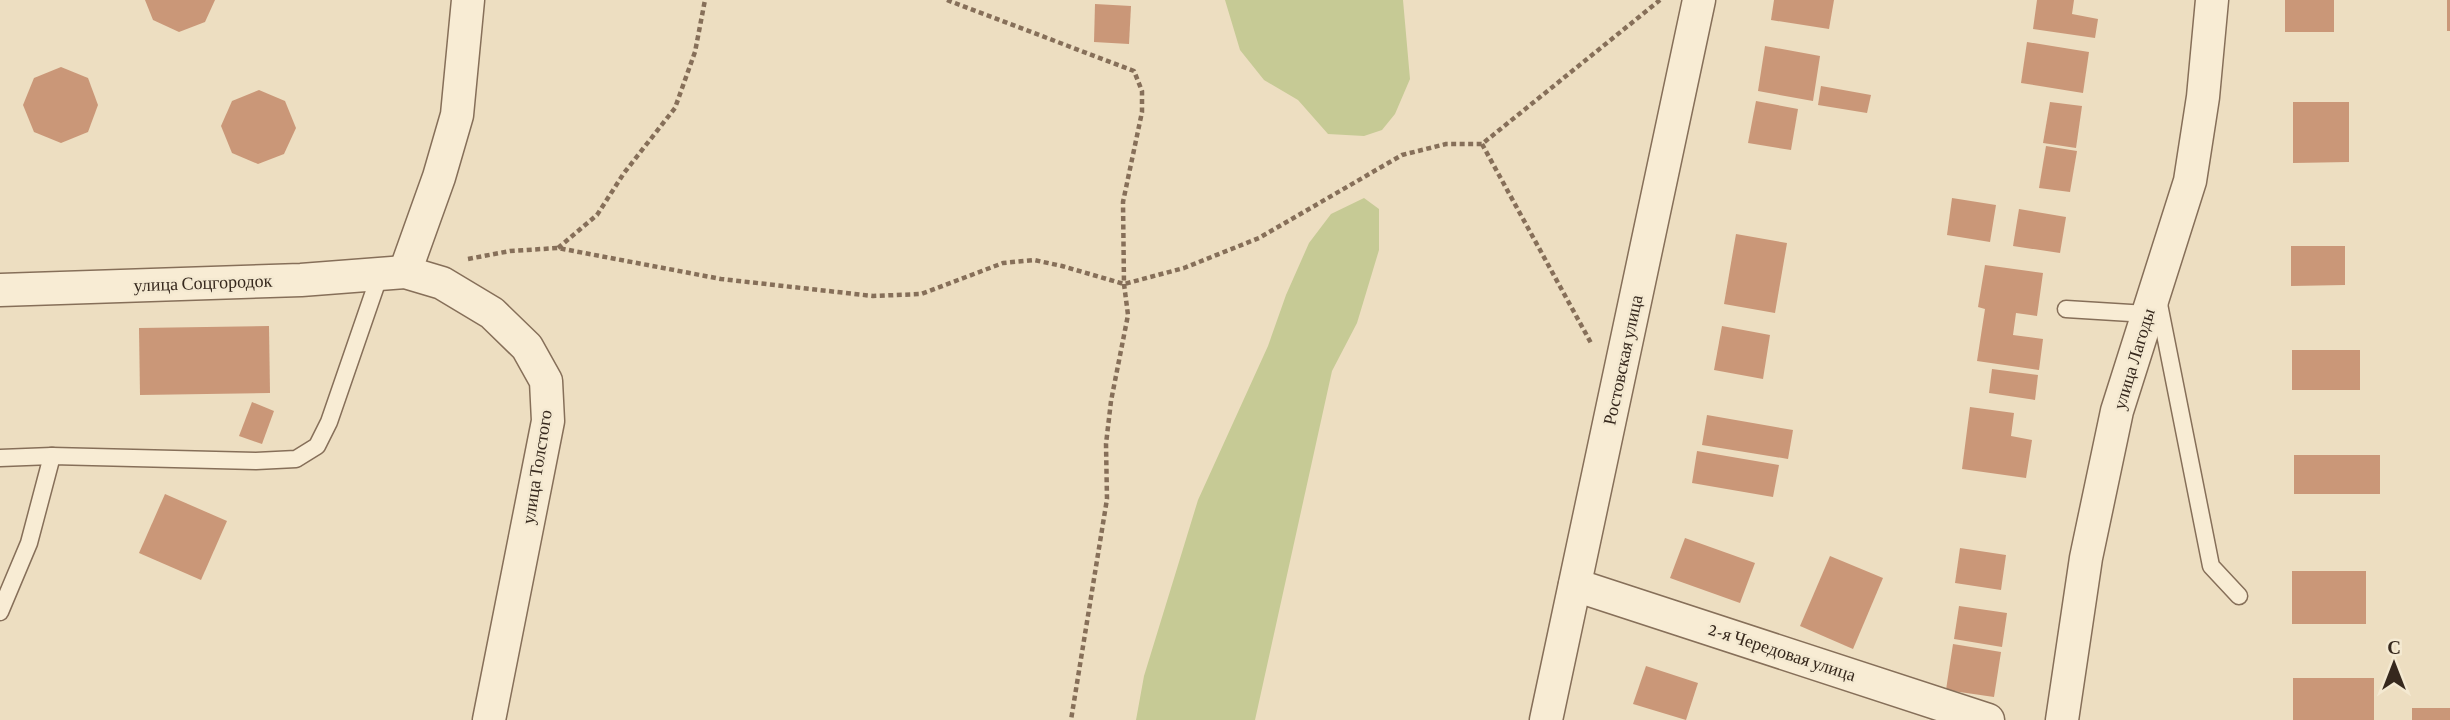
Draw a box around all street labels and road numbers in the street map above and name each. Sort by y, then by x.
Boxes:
street label: улица Соцгородок [133,271,273,295]
street label: Ростовская улица [1599,293,1647,427]
street label: улица Лагоды [2109,306,2159,412]
street label: улица Толстого [518,408,556,526]
street label: 2-я Чередовая улица [1706,619,1858,685]

